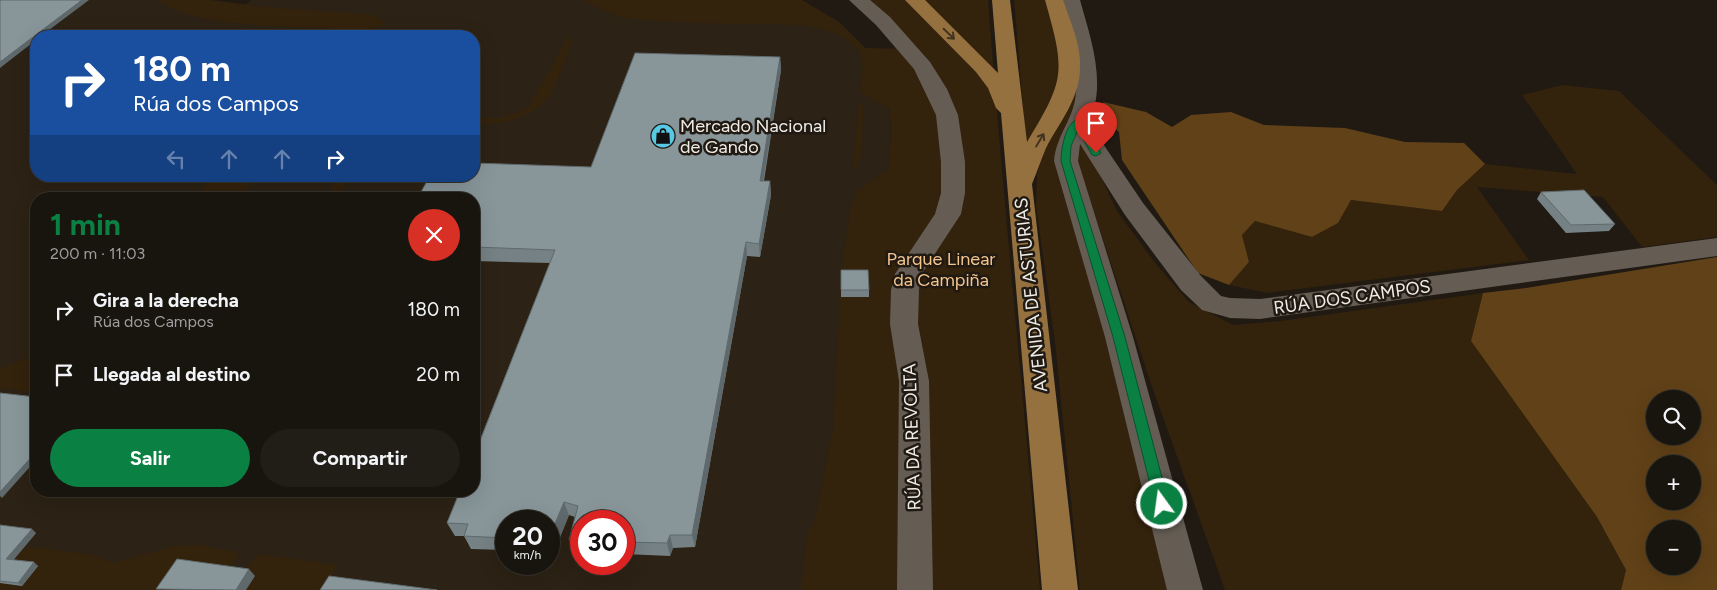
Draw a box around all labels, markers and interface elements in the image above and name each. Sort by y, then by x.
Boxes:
one-way arrow [942,28,955,40]
text: 180 m [133,48,231,90]
icon: right [50,50,115,115]
text: Rúa dos Campos [133,90,299,117]
pin [1075,102,1117,153]
icon: arrive [1082,109,1110,137]
place label: Mercado Nacional de Gando [680,115,826,158]
shop icon: Mercado Nacional de Gando [650,123,676,149]
one-way arrow [1036,133,1046,147]
icon: left [162,145,190,173]
icon: ahead [215,145,243,173]
icon: ahead [268,145,296,173]
icon: right [321,145,349,173]
street label: AVENIDA DE ASTURIAS [1010,197,1052,393]
text: 1 min [50,206,121,243]
button: close [408,209,460,261]
text: 200 m · 11:03 [50,244,145,263]
park label: Parque Linear da Campiña [887,248,995,291]
street label: RÚA DOS CAMPOS [1272,275,1432,319]
text: Gira a la derecha [93,289,239,312]
icon: right [50,296,78,324]
text: 180 m [407,298,460,321]
text: Rúa dos Campos [93,312,214,331]
icon: arrive [50,361,78,389]
text: Llegada al destino [93,363,250,386]
text: 20 m [416,363,460,386]
street label: RÚA DA REVOLTA [898,363,926,511]
map controls [1646,390,1701,575]
button: search [1646,390,1701,445]
button: Salir [50,429,250,487]
button: Compartir [260,429,460,487]
button: + [1646,455,1701,510]
position arrow [1135,477,1187,529]
speed limit sign: 30 [570,510,635,575]
button: − [1646,520,1701,575]
text: 20 [512,521,543,551]
text: km/h [514,548,541,562]

